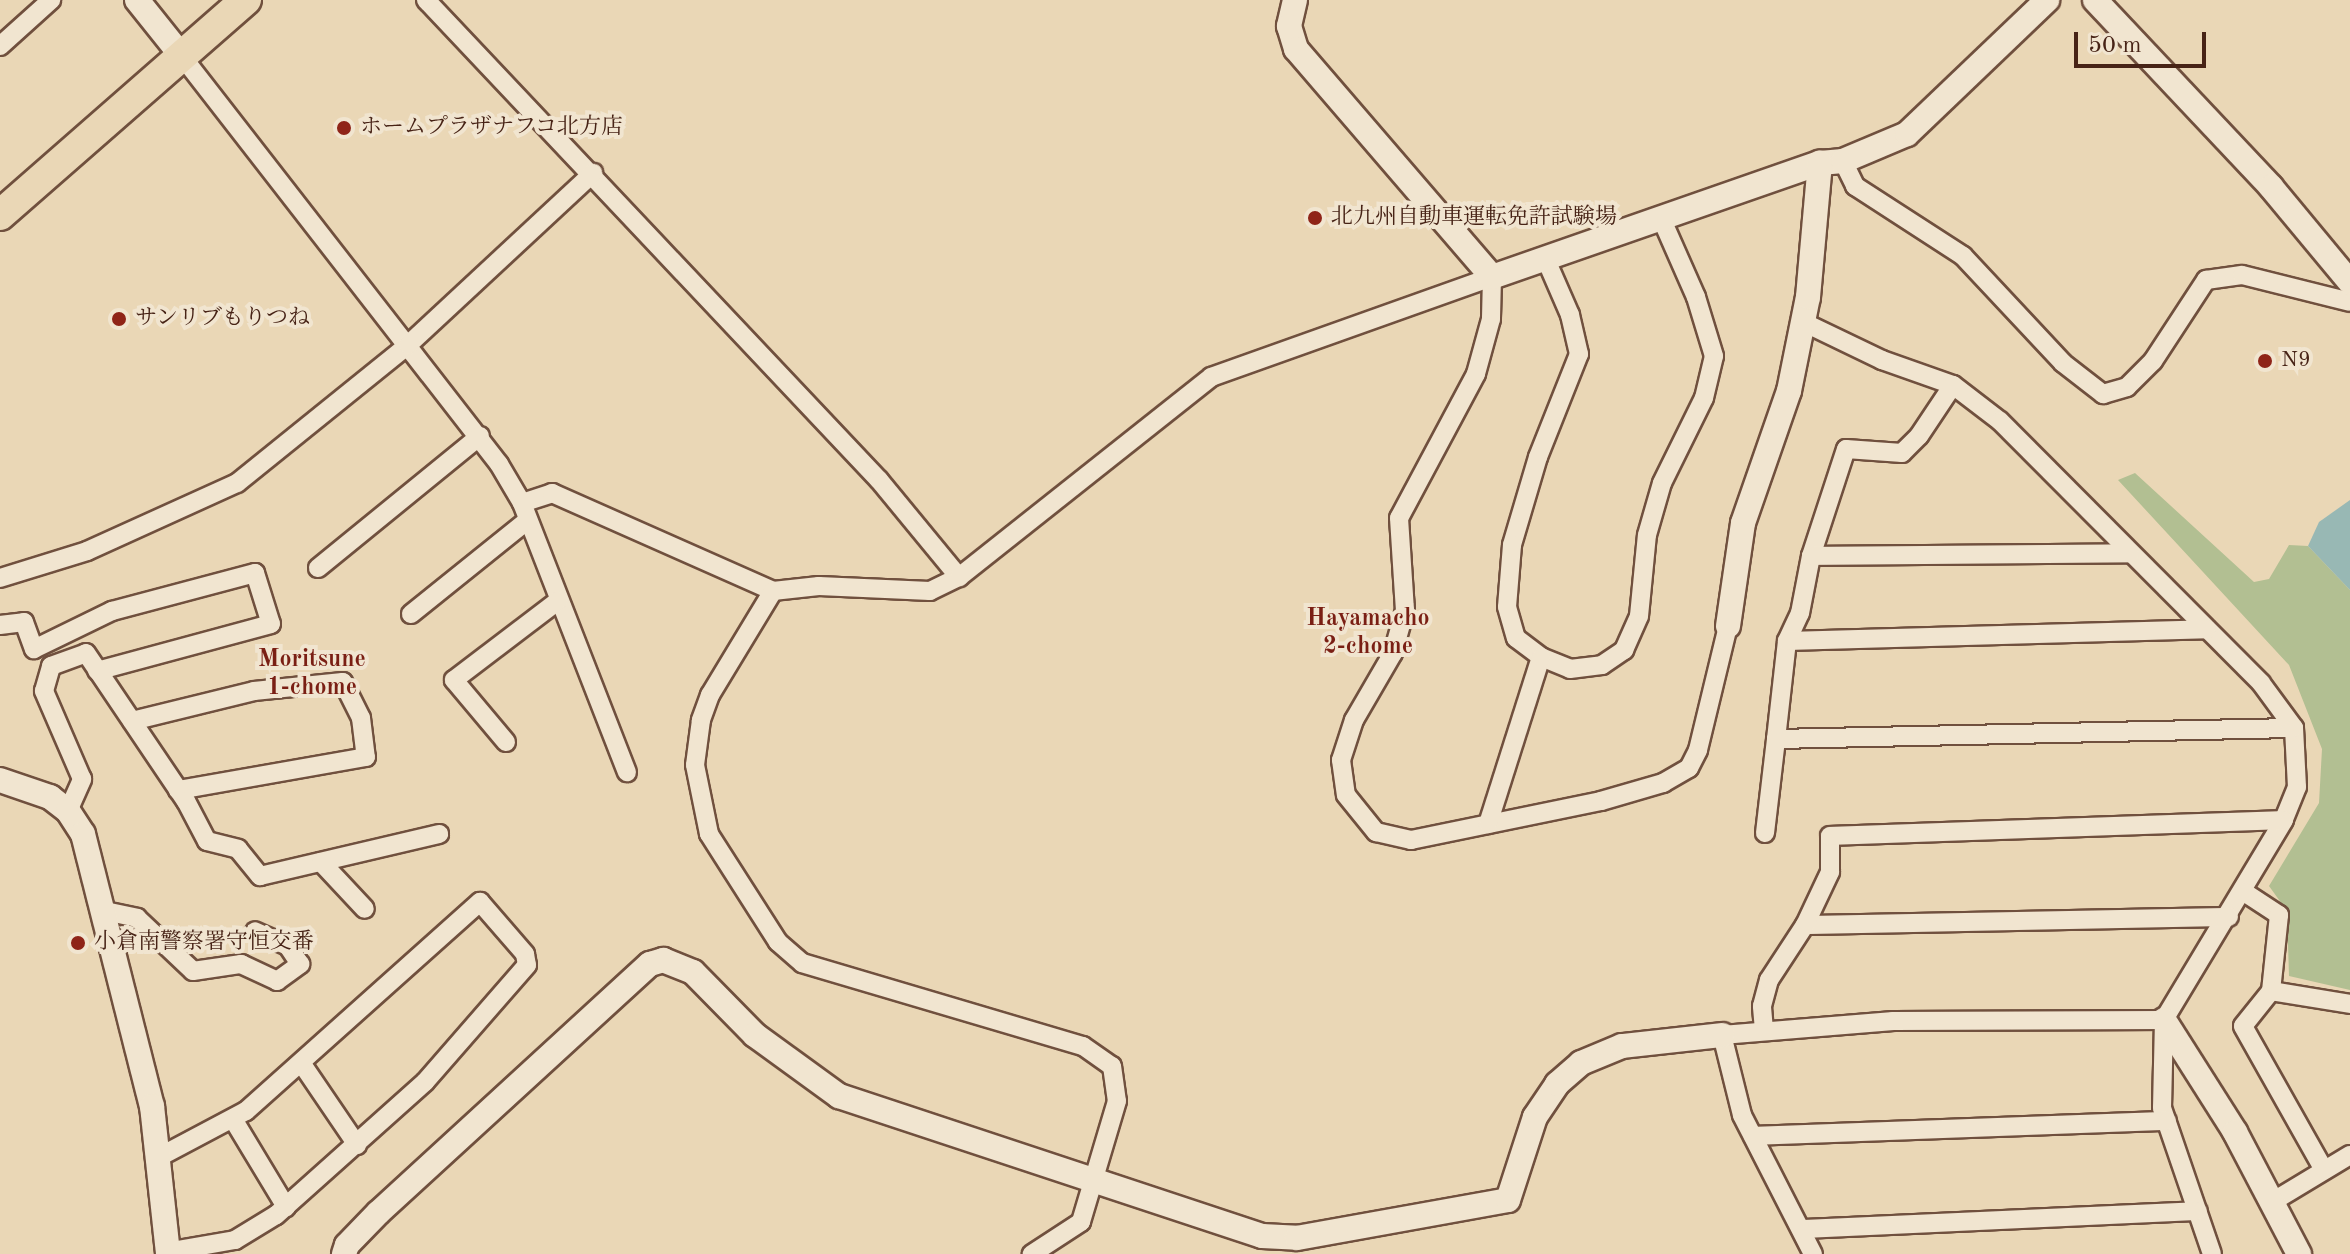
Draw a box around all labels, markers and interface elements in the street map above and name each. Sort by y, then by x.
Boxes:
scale bar [2078,16,2210,66]
text: 50 m [2088,34,2142,58]
place label: ホームプラザナフコ北方店 [360,115,624,141]
marker: ホームプラザナフコ北方店 [335,119,353,137]
place label: 北九州自動車運転免許試験場 [1331,205,1617,231]
marker: 北九州自動車運転免許試験場 [1306,209,1324,227]
place label: サンリブもりつね [135,306,311,332]
marker: サンリブもりつね [110,310,128,328]
place label: N9 [2281,348,2311,374]
marker: N9 [2256,352,2274,370]
district label: Hayamacho 2-chome [1306,606,1430,662]
district label: Moritsune 1-chome [258,647,366,703]
place label: 小倉南警察署守恒交番 [94,930,314,956]
marker: 小倉南警察署守恒交番 [69,934,87,952]

